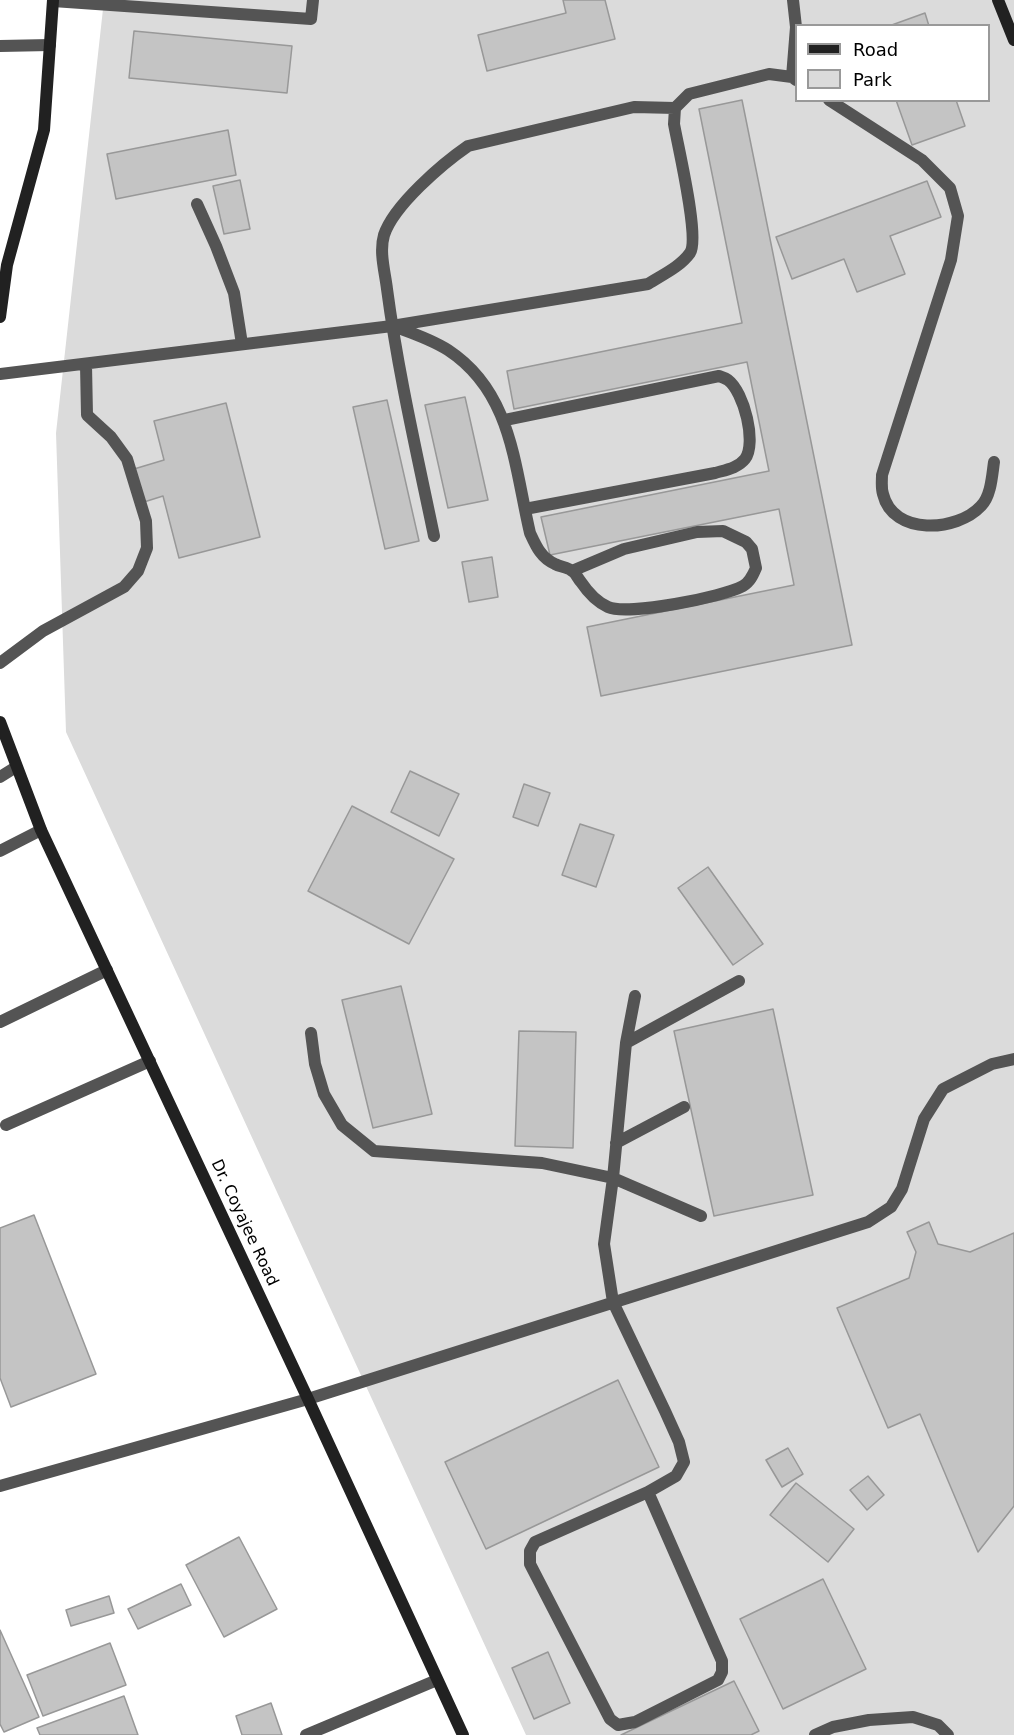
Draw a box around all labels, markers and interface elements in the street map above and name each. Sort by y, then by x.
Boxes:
legend [795,24,990,102]
text: Road [853,39,898,60]
text: Park [853,69,892,90]
street label: Dr. Coyajee Road [206,1157,282,1289]

